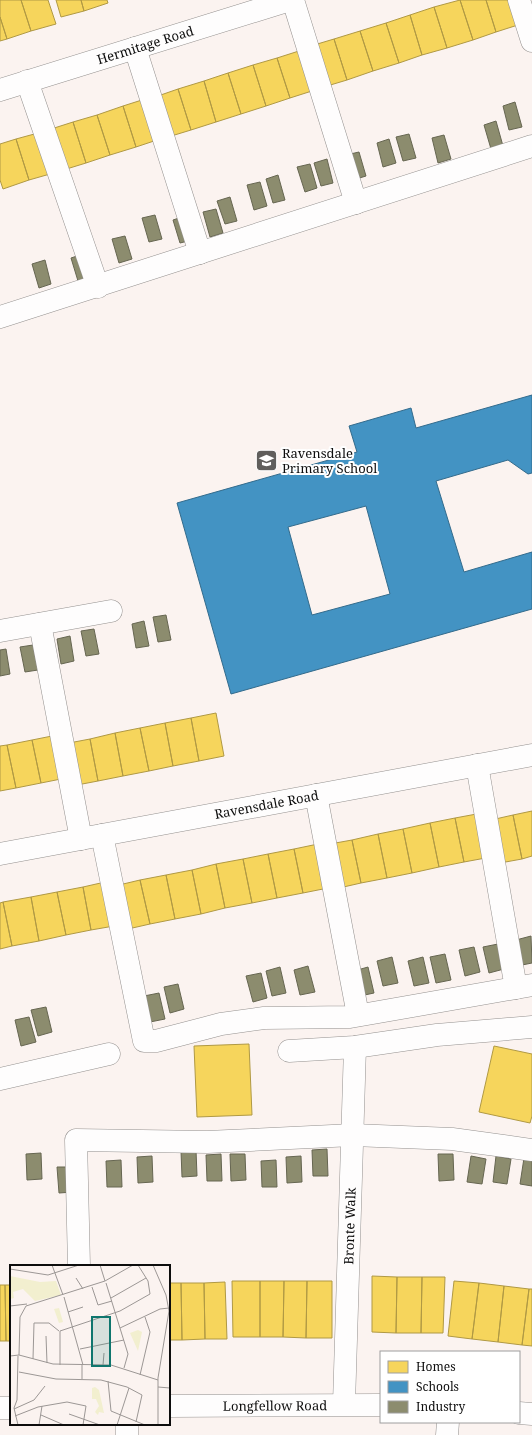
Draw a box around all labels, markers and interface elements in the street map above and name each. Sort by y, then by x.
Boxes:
street label: Hermitage Road [95,21,196,68]
place label: Ravensdale Primary School [282,444,377,477]
school or university icon: Ravensdale Primary School [253,447,279,473]
street label: Ravensdale Road [213,786,320,823]
street label: Bronte Walk [339,1187,360,1265]
inset map [10,1265,170,1425]
legend [380,1351,520,1423]
text: Homes [416,1358,456,1375]
text: Schools [416,1378,459,1395]
street label: Longfellow Road [223,1396,327,1415]
text: Industry [416,1398,465,1415]

